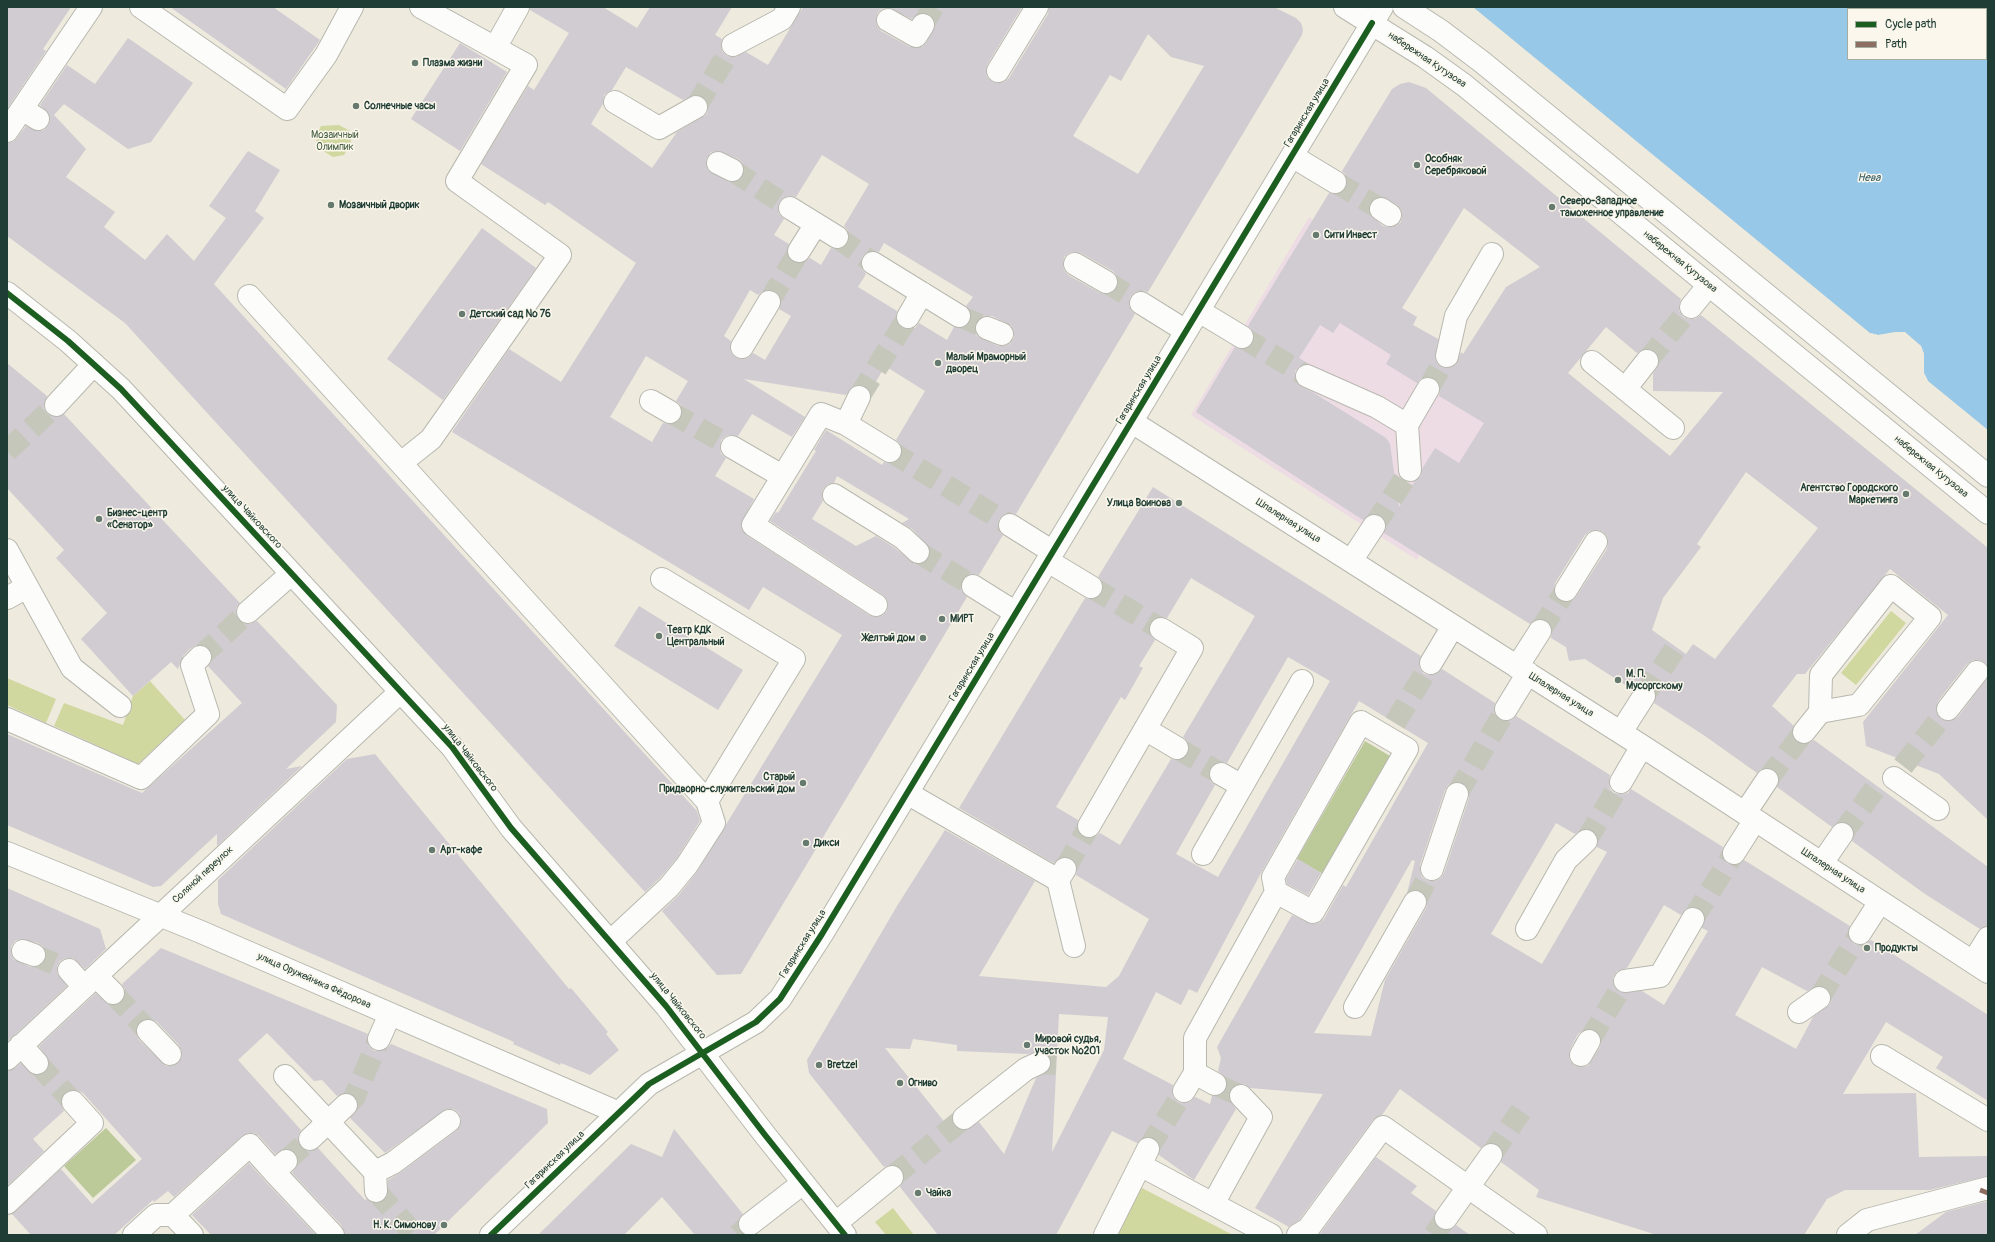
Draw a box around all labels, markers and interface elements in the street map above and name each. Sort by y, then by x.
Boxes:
legend [1847,8,1987,60]
text: Cycle path [1885,17,1936,32]
street label: набережная Кутузова [1386,29,1468,91]
text: Path [1885,37,1907,52]
place label: Плазма жизни [423,57,482,69]
marker: Плазма жизни [410,58,420,68]
street label: Гагаринская улица [1282,76,1332,150]
place label: Солнечные часы [364,100,435,112]
marker: Солнечные часы [351,101,361,111]
park label: Мозаичный Олимпик [311,129,359,152]
place label: Особняк Серебряковой [1425,153,1487,176]
marker: Особняк Серебряковой [1412,160,1422,170]
water label: Нева [1858,171,1880,185]
place label: Северо-Западное таможенное управление [1560,195,1664,218]
place label: Мозаичный дворик [339,199,420,211]
marker: Мозаичный дворик [326,200,336,210]
marker: Северо-Западное таможенное управление [1547,202,1557,212]
place label: Сити Инвест [1324,229,1377,241]
street label: набережная Кутузова [1641,229,1719,295]
marker: Сити Инвест [1311,230,1321,240]
place label: Детский сад № 76 [470,308,551,320]
marker: Детский сад № 76 [457,309,467,319]
place label: Малый Мраморный дворец [946,351,1026,374]
street label: Гагаринская улица [1114,353,1164,427]
marker: Малый Мраморный дворец [933,358,943,368]
street label: набережная Кутузова [1892,434,1970,500]
place label: Агентство Городского Маркетинга [1800,482,1898,506]
street label: улица Чайковского [220,483,284,551]
marker: Агентство Городского Маркетинга [1901,489,1911,499]
street label: Шпалерная улица [1253,496,1323,546]
place label: Улица Воинова [1107,497,1171,509]
marker: Улица Воинова [1174,498,1184,508]
place label: Бизнес-центр «Сенатор» [107,507,167,530]
marker: Бизнес-центр «Сенатор» [94,514,104,524]
place label: МИРТ [950,613,974,625]
marker: МИРТ [937,614,947,624]
place label: Театр КДК Центральный [667,624,724,648]
street label: Гагаринская улица [947,630,997,704]
marker: Театр КДК Центральный [654,631,664,641]
place label: Желтый дом [862,632,915,644]
marker: Желтый дом [918,633,928,643]
place label: М. П. Мусоргскому [1626,668,1683,692]
street label: Шпалерная улица [1526,670,1596,720]
marker: М. П. Мусоргскому [1613,675,1623,685]
street label: улица Чайковского [440,722,500,794]
place label: Старый Придворно-служительский дом [659,771,795,794]
marker: Старый Придворно-служительский дом [798,778,808,788]
place label: Дикси [814,837,839,849]
marker: Дикси [801,838,811,848]
street label: Соляной переулок [170,844,236,906]
place label: Арт-кафе [440,844,482,856]
marker: Арт-кафе [427,845,437,855]
street label: Шпалерная улица [1799,846,1867,896]
street label: Гагаринская улица [777,908,829,980]
place label: Продукты [1875,942,1918,954]
marker: Продукты [1862,943,1872,953]
street label: улица Оружейника Фёдорова [255,950,373,1012]
street label: улица Чайковского [647,970,709,1042]
place label: Мировой судья, участок №201 [1035,1033,1101,1056]
marker: Мировой судья, участок №201 [1022,1040,1032,1050]
place label: Bretzel [827,1059,858,1071]
marker: Bretzel [814,1060,824,1070]
place label: Огниво [908,1077,937,1089]
marker: Огниво [895,1078,905,1088]
street label: Гагаринская улица [523,1128,587,1192]
place label: Чайка [926,1187,951,1199]
marker: Чайка [913,1188,923,1198]
place label: Н. К. Симонову [373,1219,436,1231]
marker: Н. К. Симонову [439,1220,449,1230]

